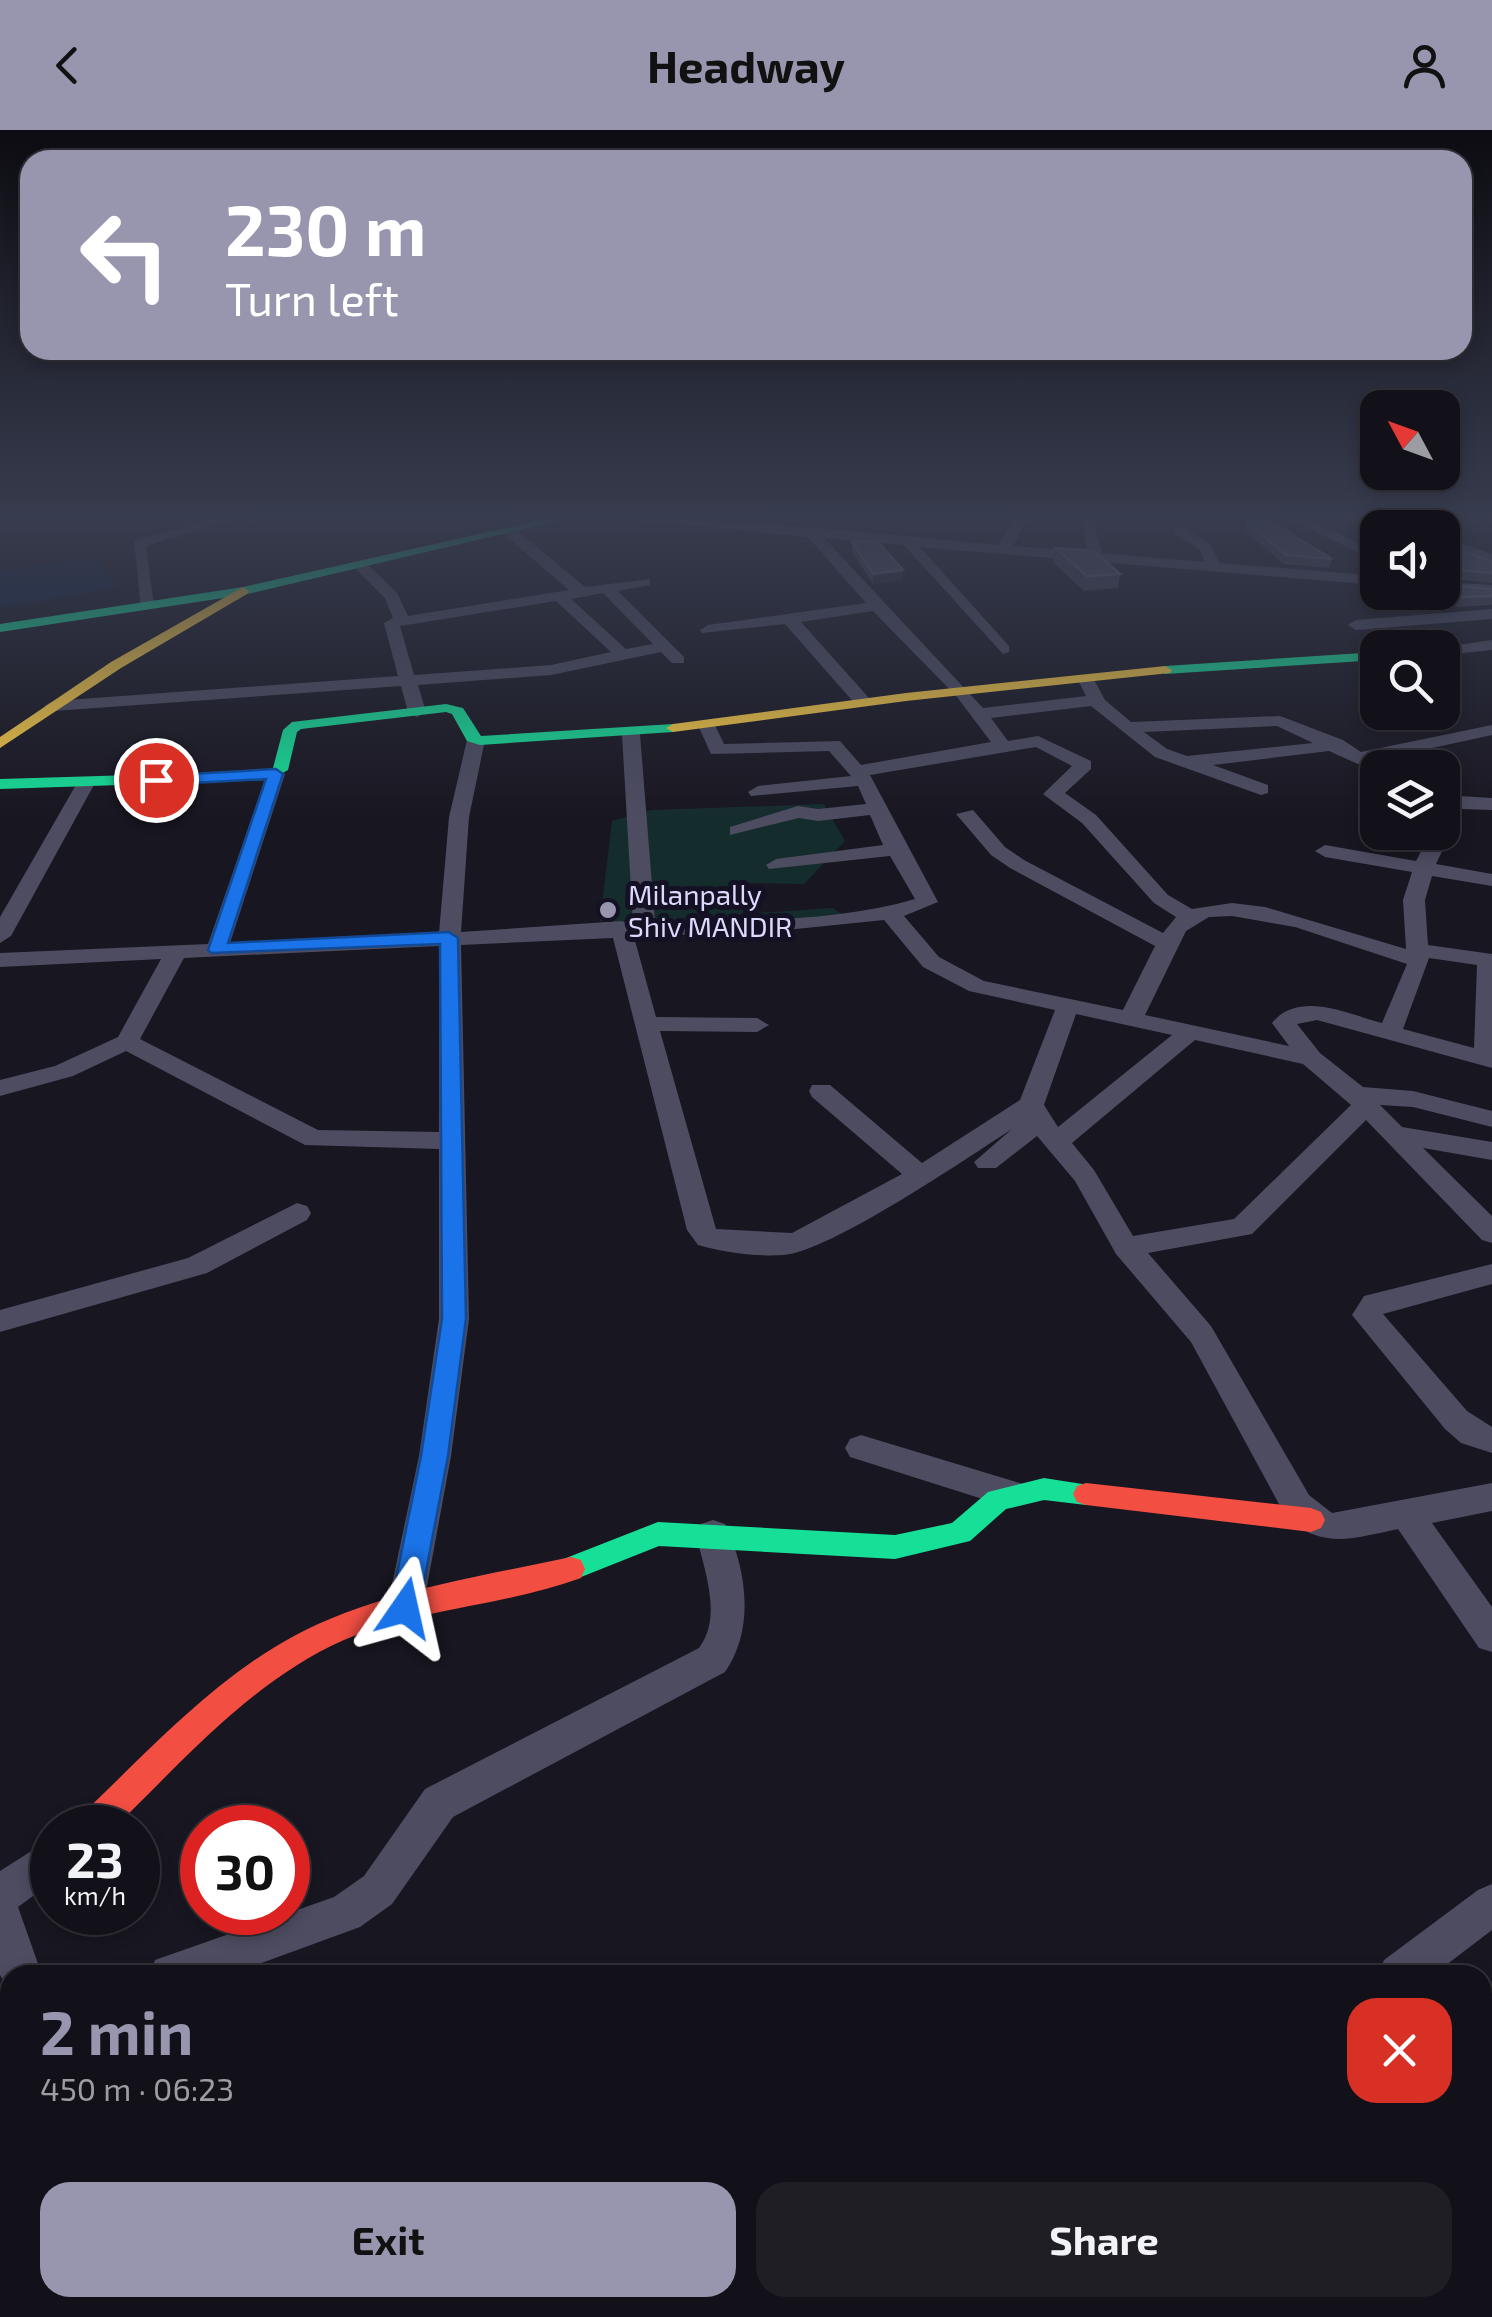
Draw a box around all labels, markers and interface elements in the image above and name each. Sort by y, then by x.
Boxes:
icon: back [40,38,95,93]
text: Headway [647,38,845,92]
icon: person [1397,38,1452,93]
text: 230 m [225,186,426,270]
icon: left [60,190,190,320]
text: Turn left [225,271,399,325]
north arrow [1360,390,1460,490]
map controls [1360,390,1460,850]
button: sound [1360,510,1460,610]
button: search [1360,630,1460,730]
pin [114,738,199,823]
button: layers [1360,750,1460,850]
icon: arrive [129,753,184,808]
place label: Milanpally Shiv MANDIR [628,877,792,943]
marker: Milanpally Shiv MANDIR [597,899,619,921]
position arrow [353,1556,457,1660]
speed limit sign: 30 [180,1805,310,1935]
text: 23 [66,1828,124,1888]
text: km/h [64,1880,126,1910]
text: 2 min [40,1995,193,2067]
button: close [1347,1998,1452,2103]
text: 450 m · 06:23 [40,2069,234,2107]
button: Exit [40,2182,736,2297]
button: Share [756,2182,1452,2297]

